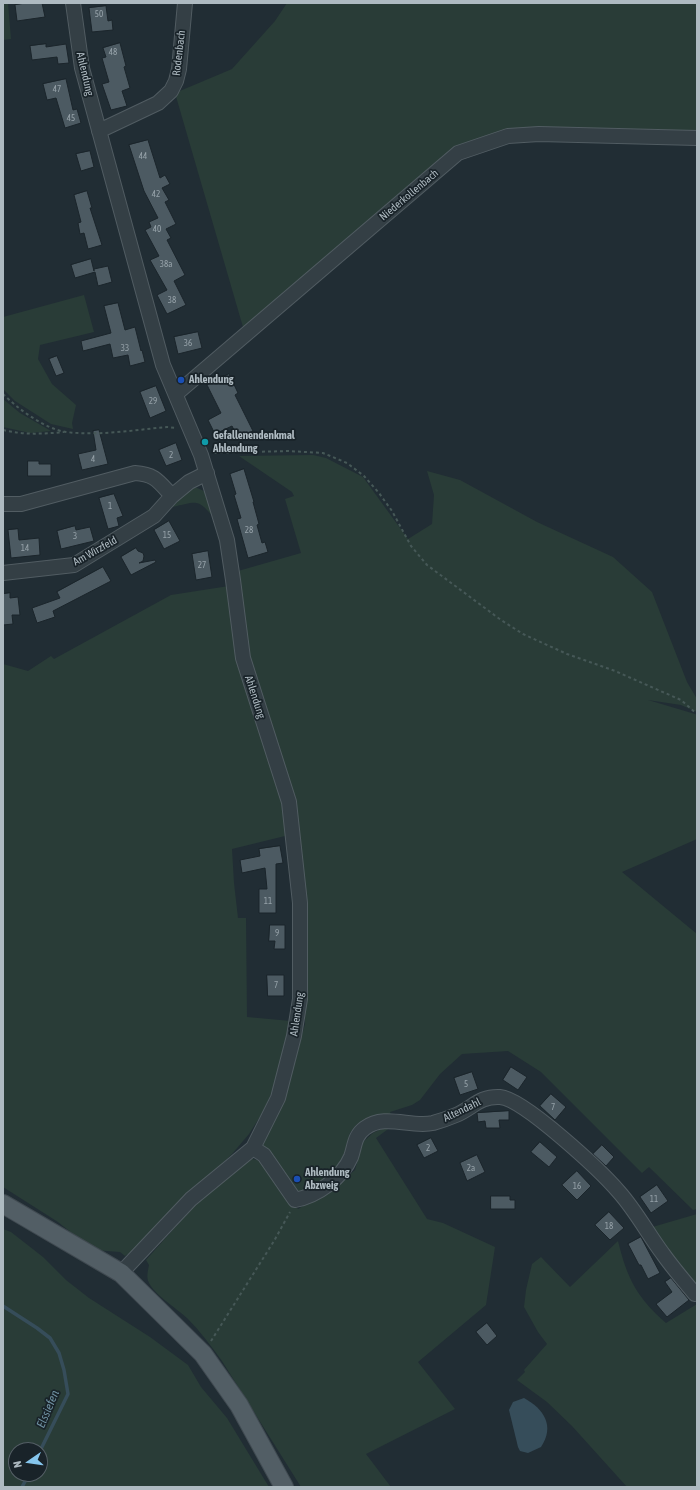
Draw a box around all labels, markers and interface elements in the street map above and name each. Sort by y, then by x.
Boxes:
house number: 50 [95,9,103,19]
street label: Rodenbach [170,29,188,77]
house number: 48 [109,47,117,57]
street label: Ahlendung [74,51,96,97]
house number: 47 [53,84,61,94]
house number: 45 [67,113,75,123]
house number: 44 [139,151,147,161]
street label: Niederkollenbach [377,166,441,224]
house number: 42 [152,189,160,199]
house number: 40 [153,224,161,234]
house number: 38a [160,259,172,269]
house number: 38 [168,295,176,305]
house number: 36 [184,338,192,348]
house number: 33 [121,343,129,353]
place label: Ahlendung [189,373,233,387]
marker: Ahlendung [176,375,186,385]
house number: 29 [149,396,157,406]
place label: Gefallenendenkmal Ahlendung [213,429,295,455]
marker: Gefallenendenkmal Ahlendung [200,437,210,447]
house number: 2 [169,450,173,460]
house number: 4 [91,454,95,464]
house number: 1 [108,501,112,511]
house number: 28 [245,525,253,535]
house number: 15 [163,530,171,540]
house number: 3 [73,531,77,541]
street label: Am Wirzfeld [71,533,119,569]
house number: 14 [21,543,29,553]
house number: 27 [198,560,206,570]
street label: Ahlendung [242,674,268,720]
house number: 11 [264,896,272,906]
house number: 9 [275,928,279,938]
house number: 7 [274,980,278,990]
street label: Ahlendung [287,991,307,1037]
house number: 5 [464,1079,468,1089]
street label: Altendahl [441,1095,483,1125]
house number: 7 [551,1102,555,1112]
house number: 2 [426,1143,430,1153]
house number: 2a [467,1163,475,1173]
place label: Ahlendung Abzweig [305,1166,349,1192]
marker: Ahlendung Abzweig [292,1174,302,1184]
house number: 16 [573,1181,581,1191]
house number: 11 [650,1194,658,1204]
house number: 18 [605,1221,613,1231]
water label: Elssiefen [34,1388,62,1430]
north arrow [8,1442,48,1482]
text: N [11,1460,24,1469]

